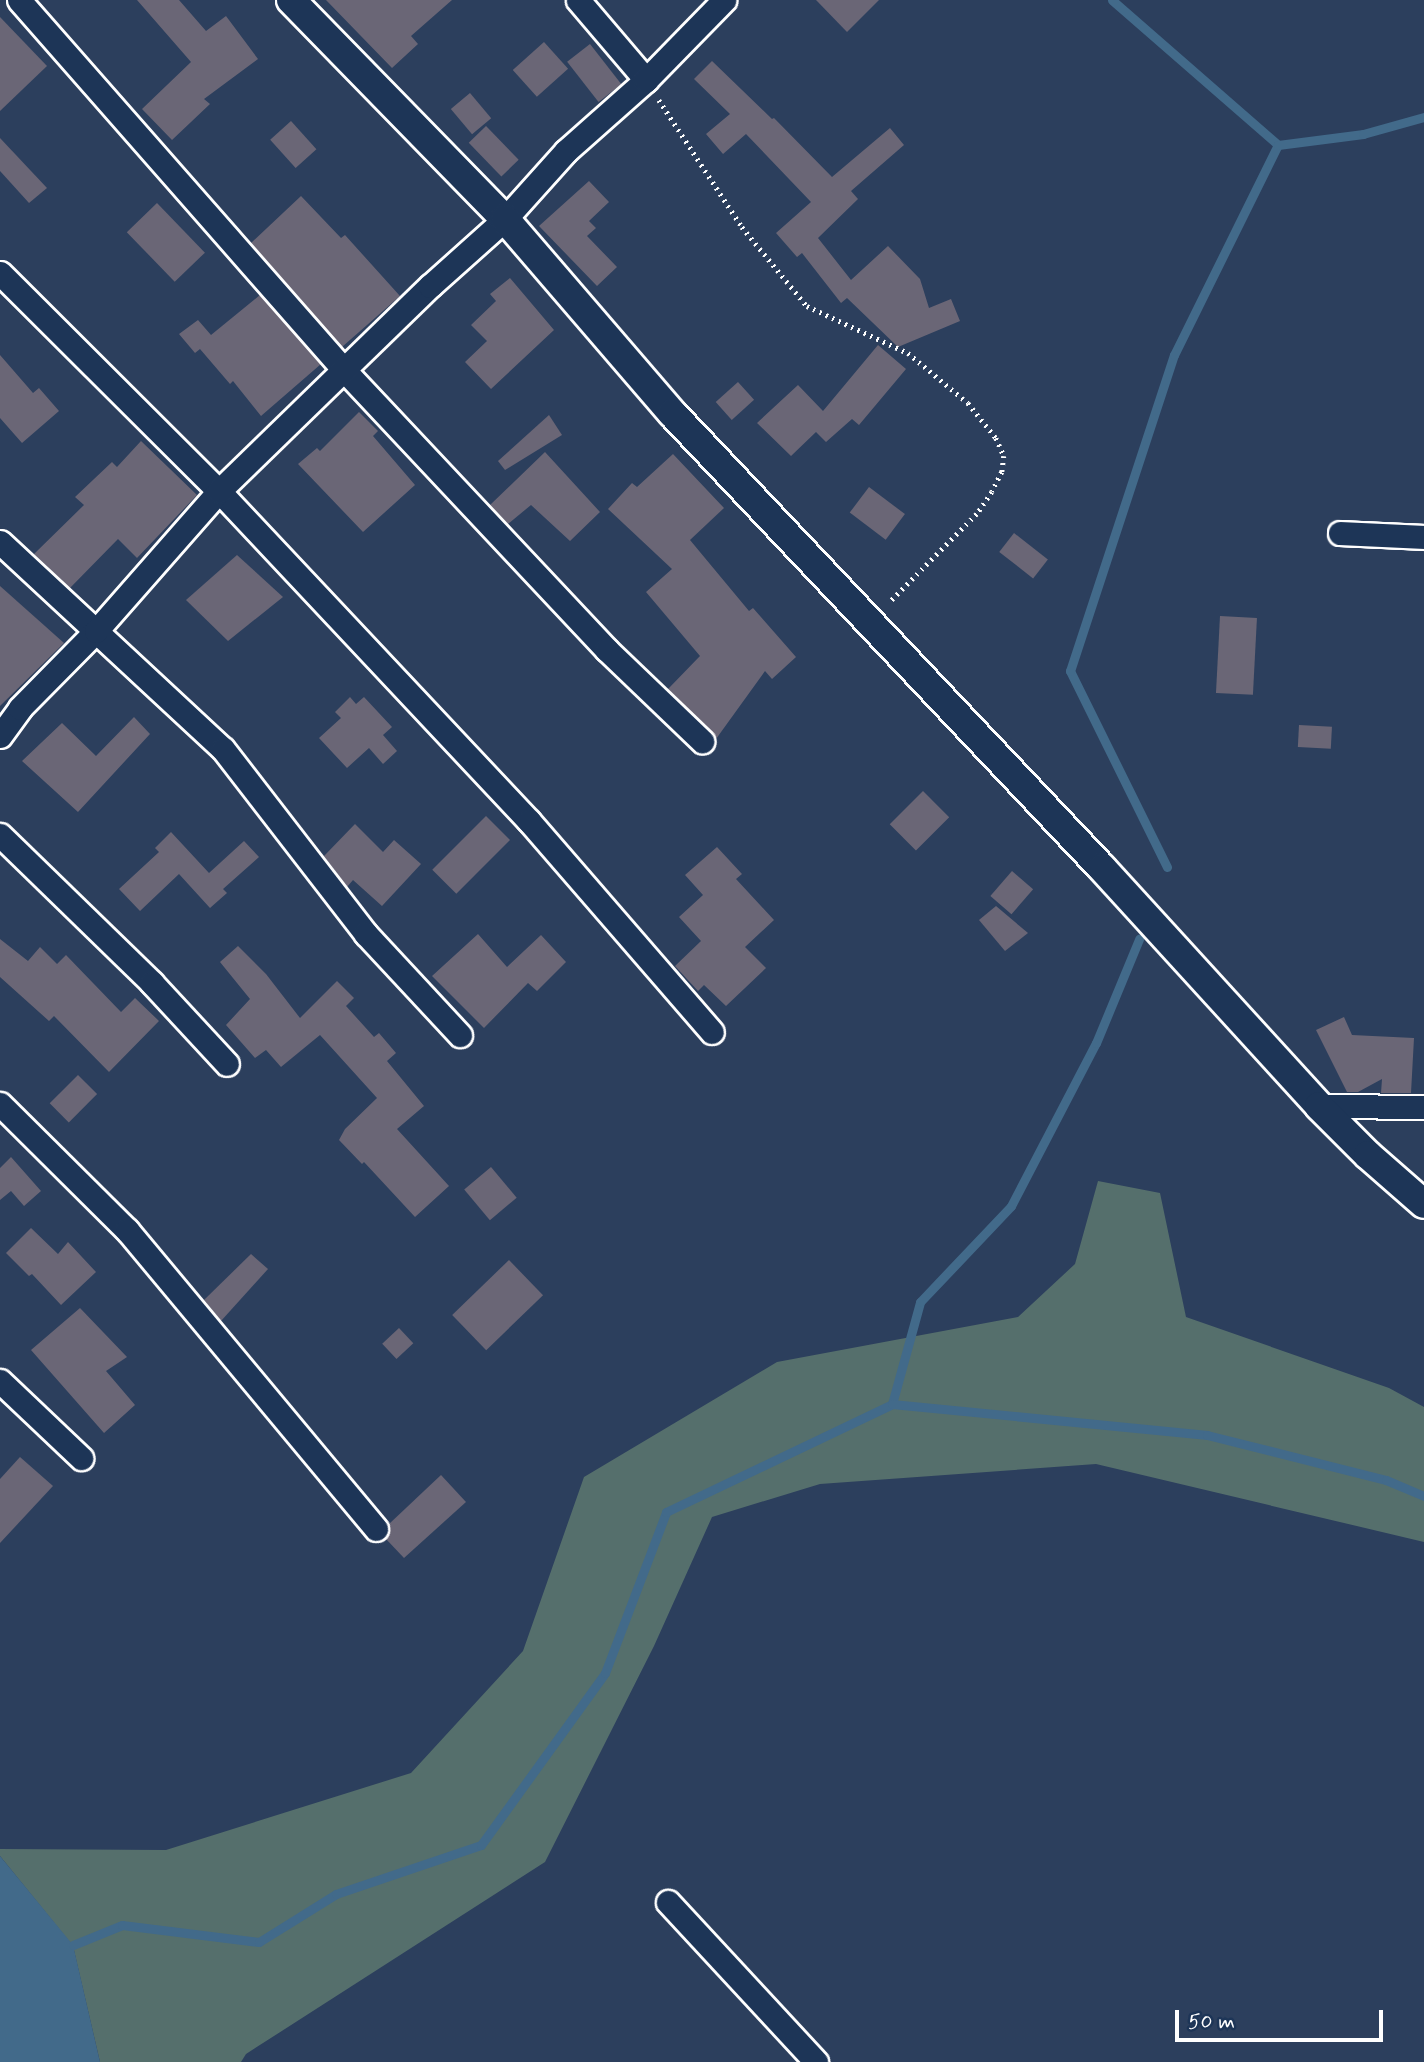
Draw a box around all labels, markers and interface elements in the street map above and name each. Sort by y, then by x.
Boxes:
scale bar [1179,1996,1387,2040]
text: 50 m [1188,2008,1235,2036]

